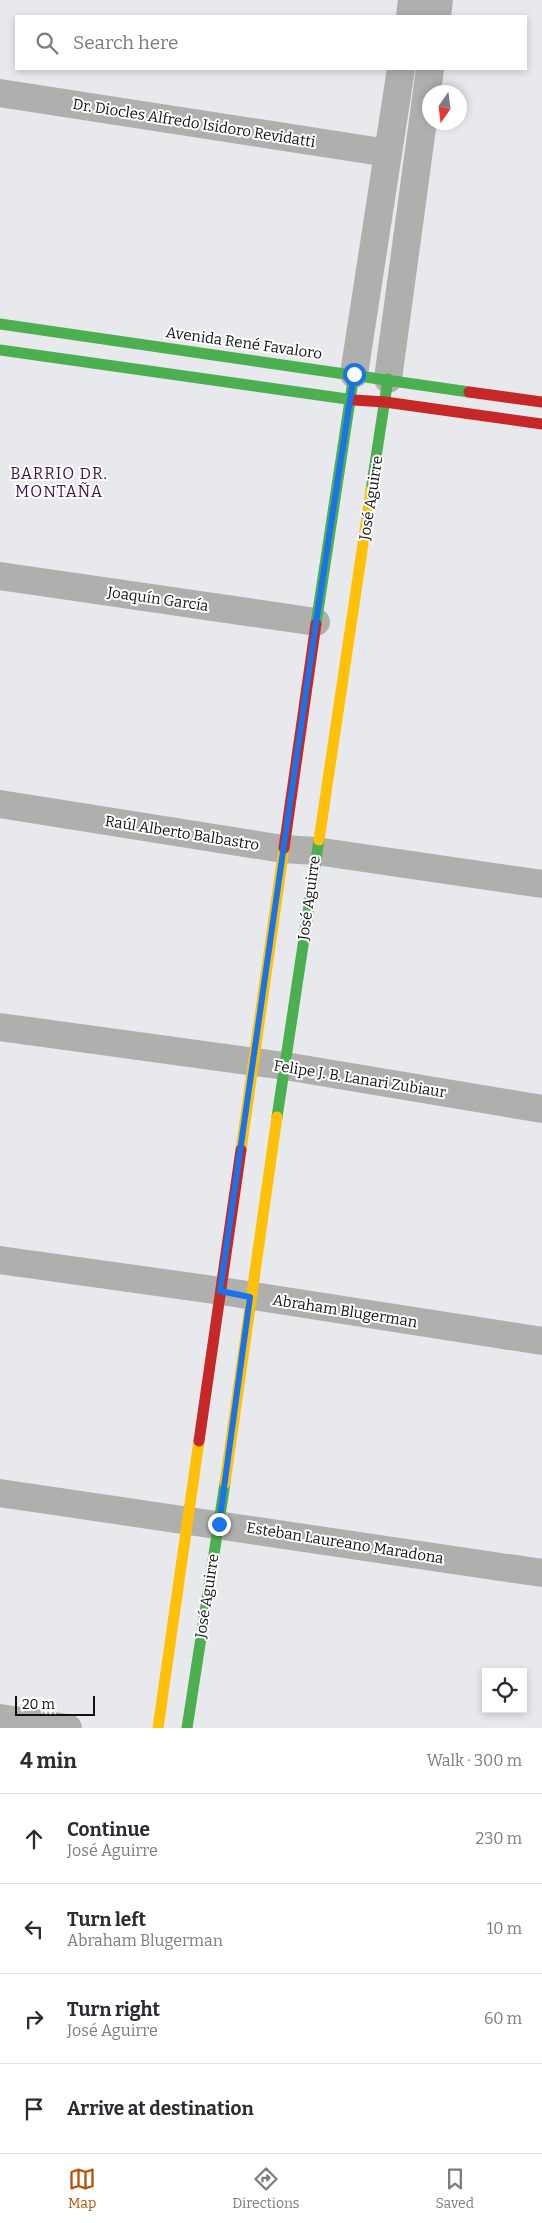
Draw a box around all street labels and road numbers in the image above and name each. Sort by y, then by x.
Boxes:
street label: Dr. Diocles Alfredo Isidoro Revidatti [71,95,317,151]
street label: Avenida René Favaloro [165,323,323,363]
street label: José Aguirre [355,455,387,542]
street label: Joaquín García [105,583,210,615]
street label: Raúl Alberto Balbastro [104,812,260,854]
street label: José Aguirre [294,855,324,942]
street label: Felipe J. B. Lanari Zubiaur [272,1056,448,1102]
street label: Abraham Blugerman [271,1291,419,1331]
street label: Esteban Laureano Maradona [245,1519,445,1567]
street label: José Aguirre [191,1553,223,1640]

